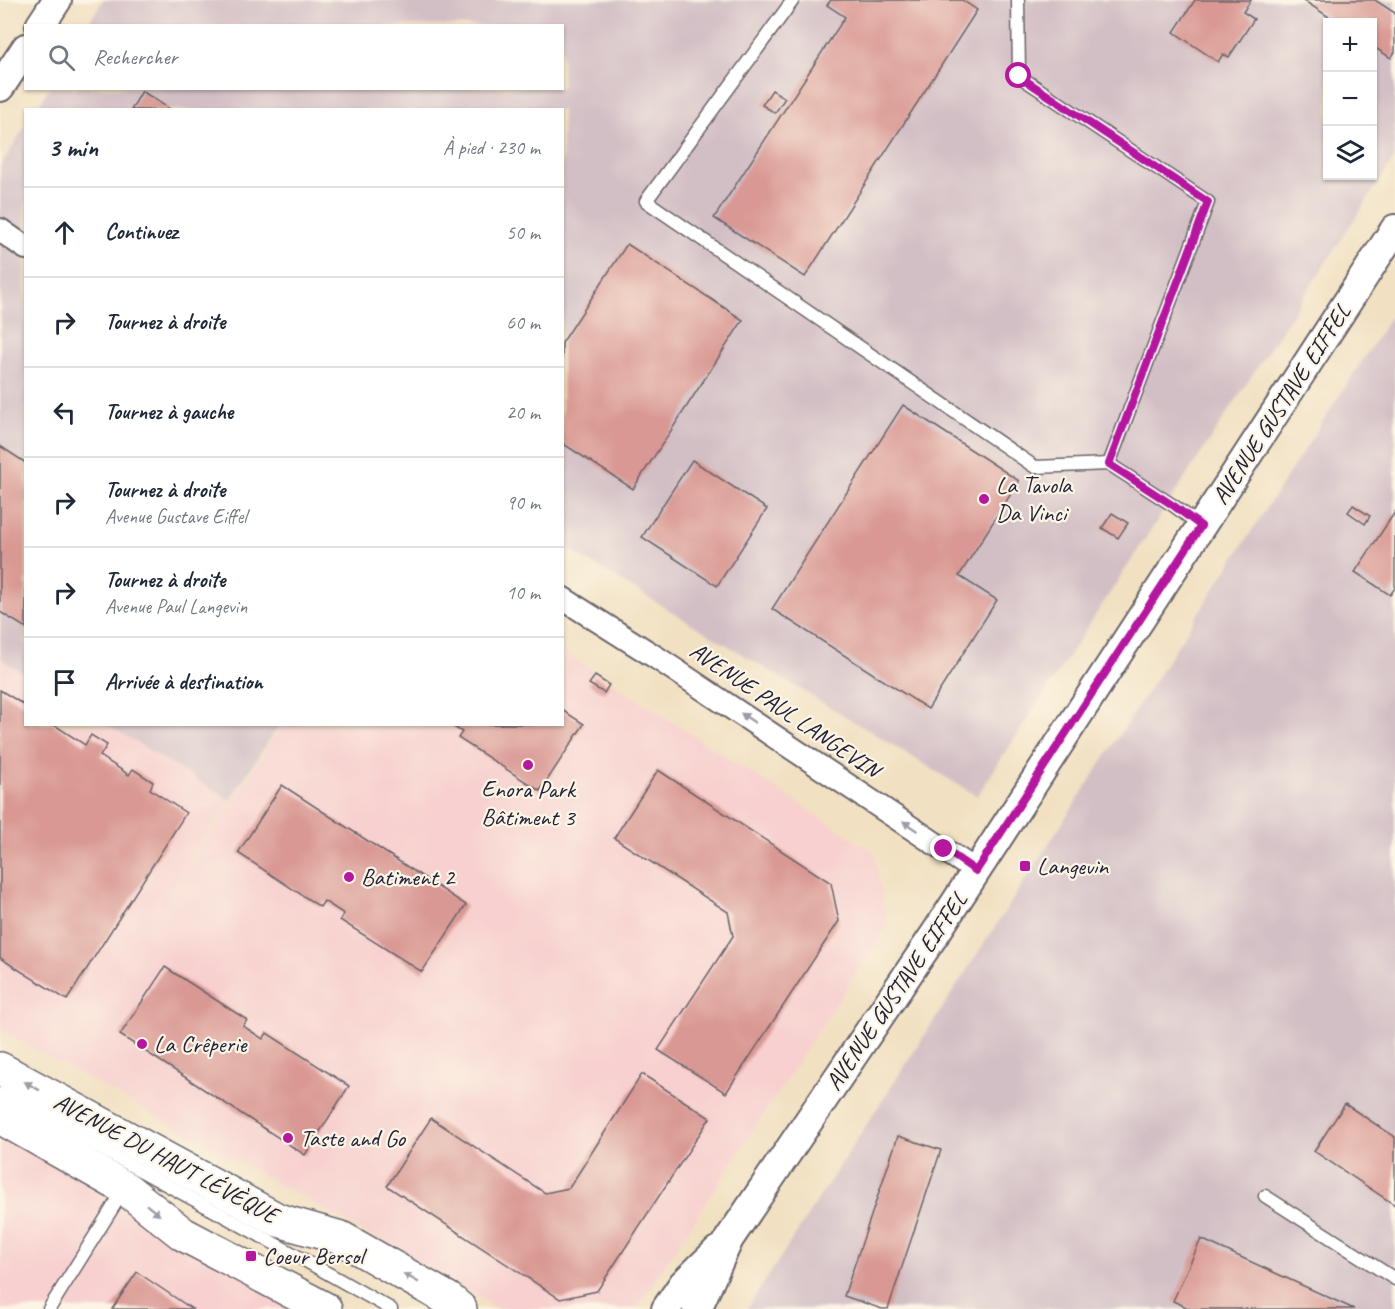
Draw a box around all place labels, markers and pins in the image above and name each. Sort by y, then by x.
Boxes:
place label: La Tavola Da Vinci [996,470,1073,528]
marker: La Tavola Da Vinci [977,492,991,506]
marker: Enora Park Bâtiment 3 [521,758,535,772]
place label: Enora Park Bâtiment 3 [481,774,577,832]
place label: Langevin [1037,851,1109,881]
marker: Langevin [1018,859,1032,873]
place label: Batiment 2 [361,862,456,892]
marker: Batiment 2 [342,870,356,884]
place label: La Crêperie [154,1029,249,1059]
marker: La Crêperie [135,1037,149,1051]
place label: Taste and Go [300,1123,407,1153]
marker: Taste and Go [281,1131,295,1145]
place label: Coeur Bersol [263,1241,367,1271]
marker: Coeur Bersol [244,1249,258,1263]

